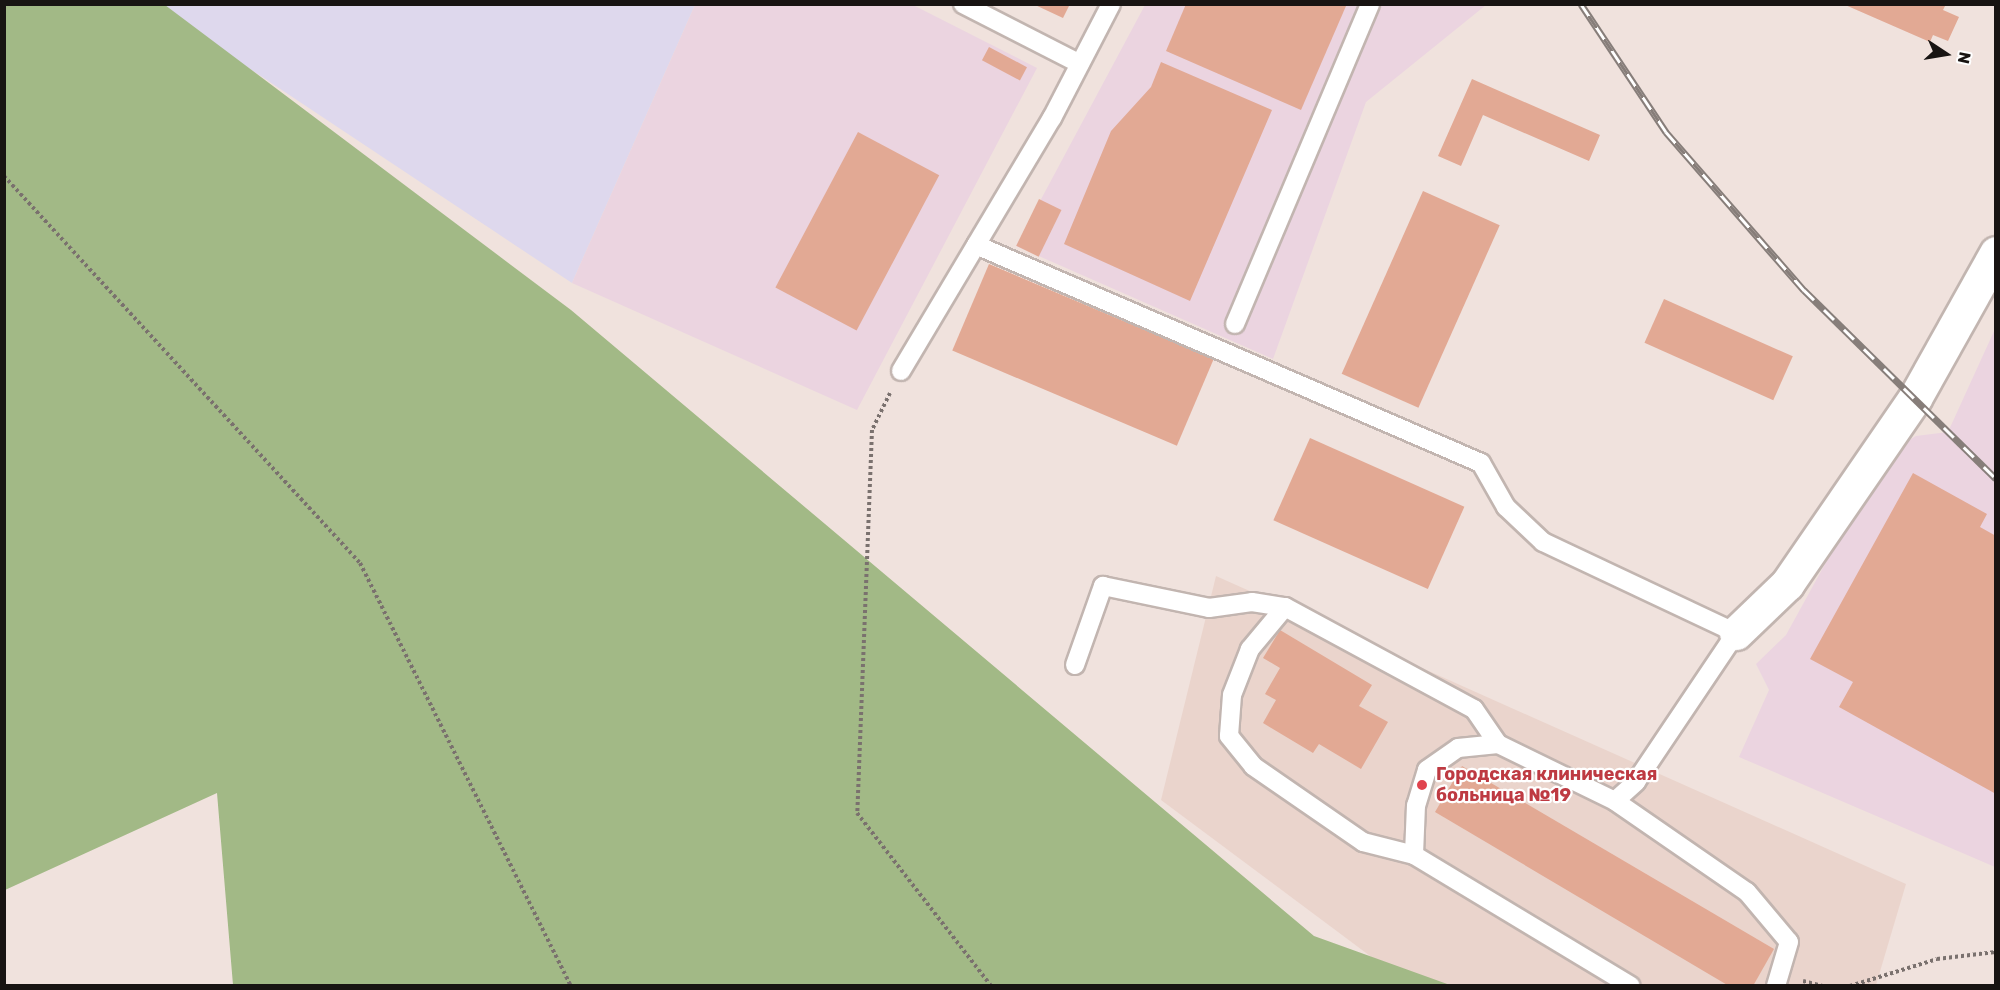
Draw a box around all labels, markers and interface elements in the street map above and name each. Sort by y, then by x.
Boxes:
north arrow [1916,24,1976,84]
text: N [1954,50,1975,65]
place label: Городская клиническая больница №19 [1436,764,1657,806]
marker: Городская клиническая больница №19 [1413,776,1431,794]

